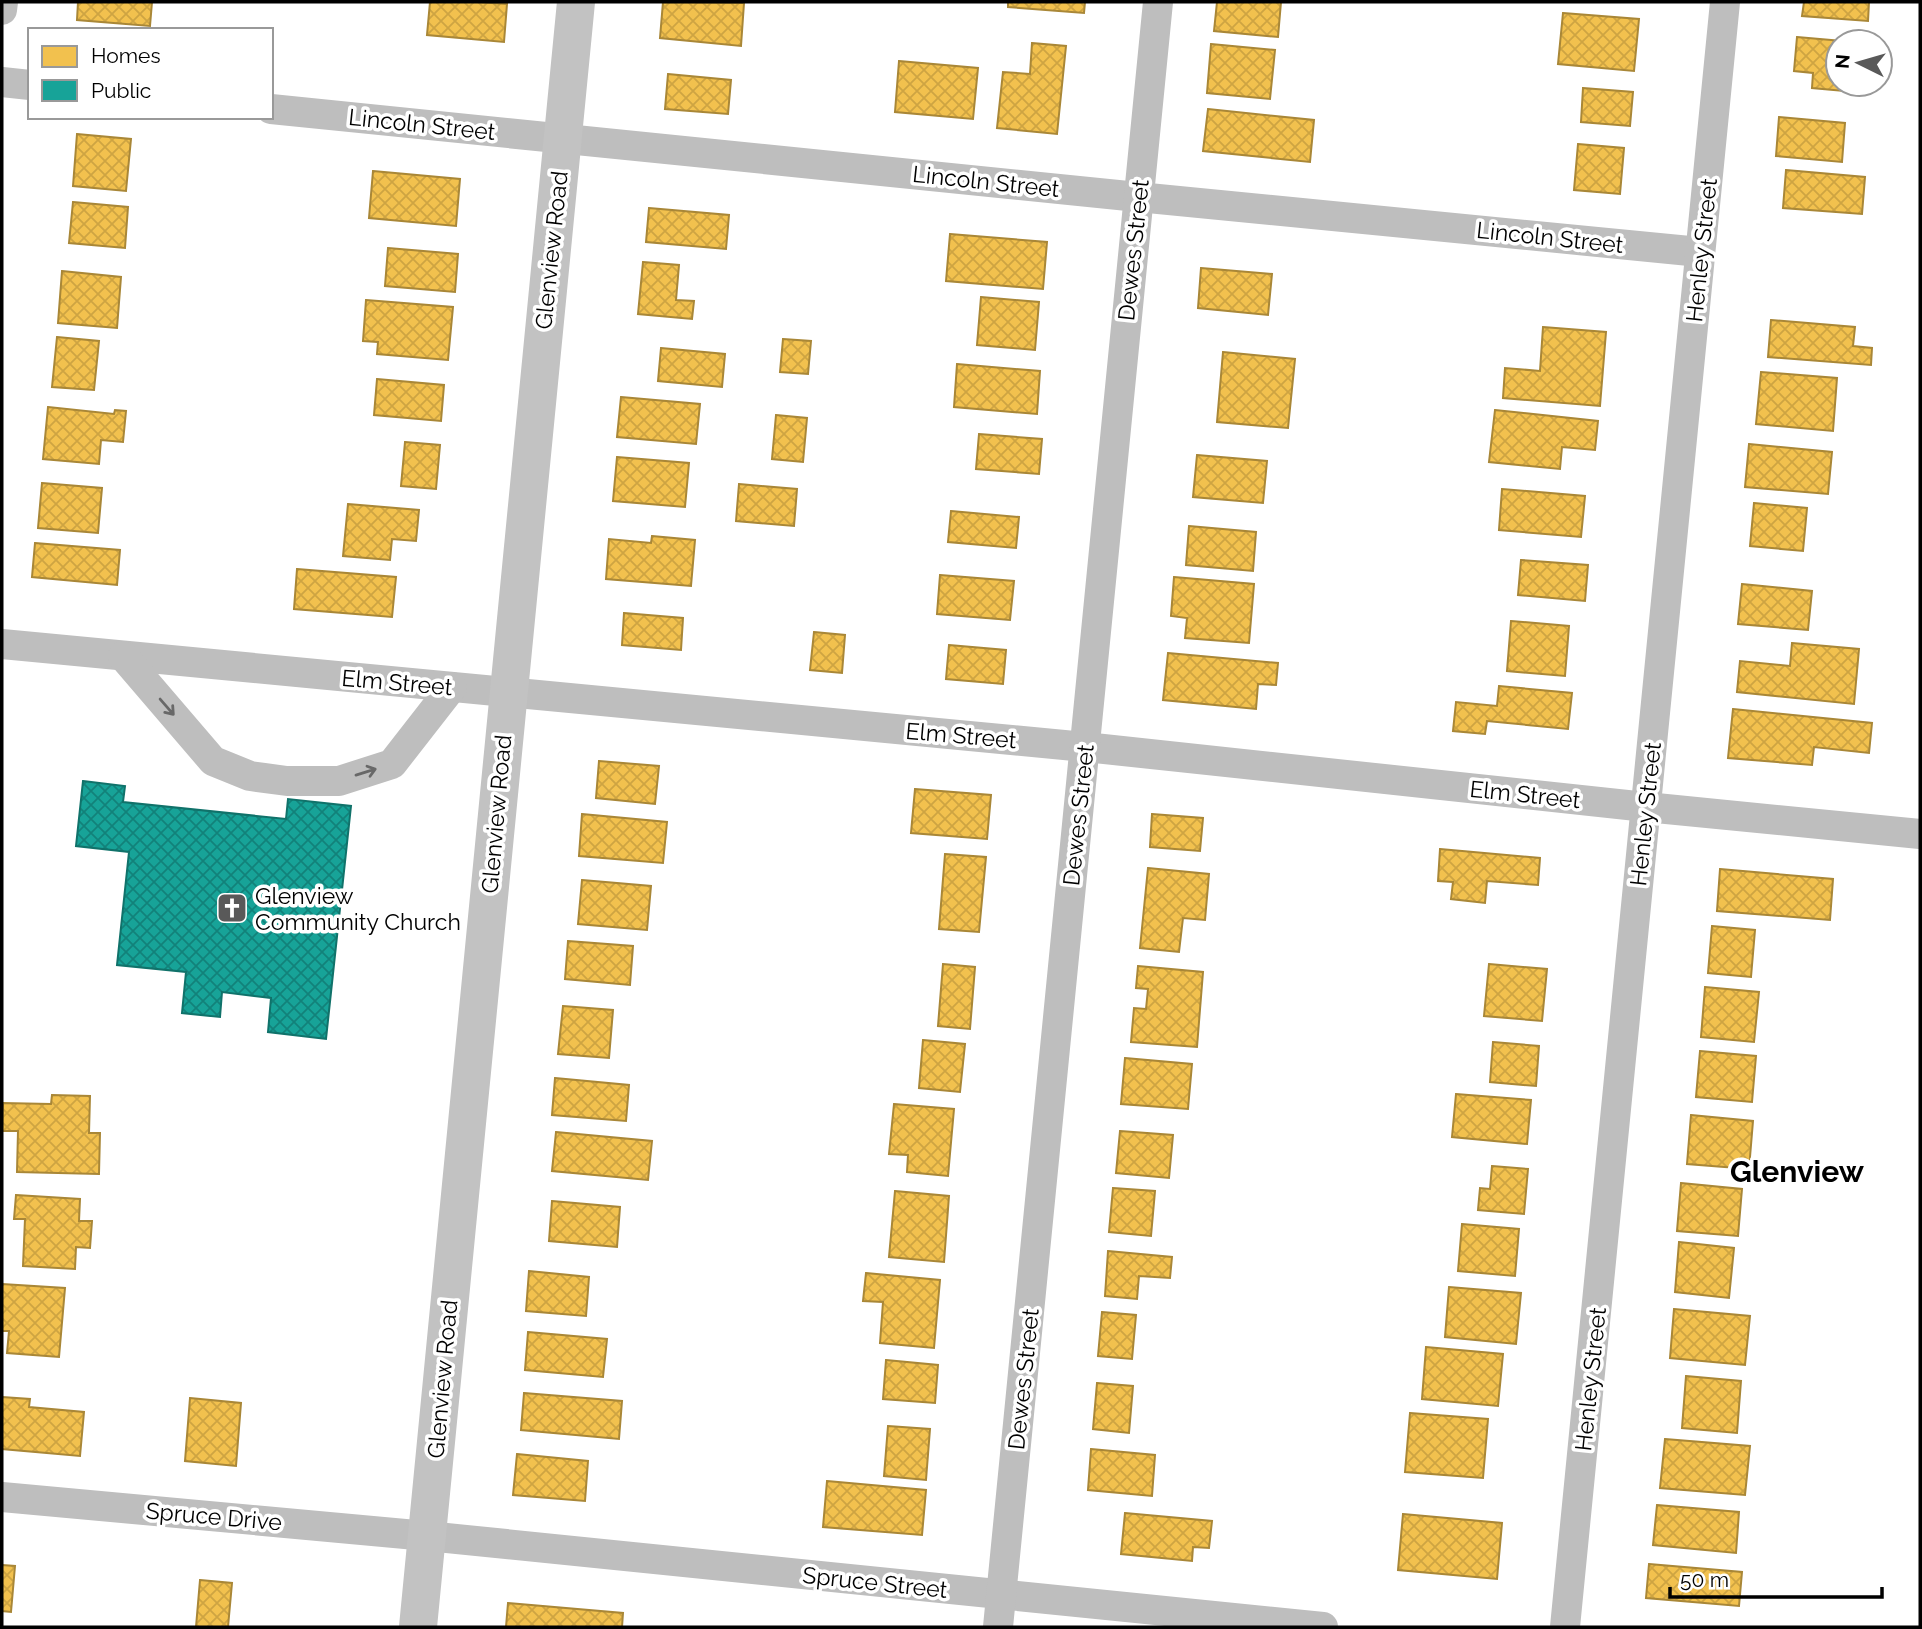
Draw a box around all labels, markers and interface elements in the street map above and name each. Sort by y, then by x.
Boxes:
legend [28,28,273,119]
north arrow [1824,28,1894,98]
text: Homes [91,43,161,68]
text: N [1830,53,1854,70]
text: Public [91,78,151,103]
street label: Lincoln Street [347,103,497,145]
street label: Lincoln Street [911,160,1061,202]
street label: Glenview Road [529,170,573,330]
street label: Henley Street [1680,176,1722,323]
street label: Dewes Street [1112,178,1154,322]
street label: Lincoln Street [1475,216,1625,258]
street label: Elm Street [341,664,454,700]
one-way arrow [159,698,175,716]
street label: Elm Street [905,717,1018,753]
street label: Glenview Road [476,734,516,894]
street label: Henley Street [1624,740,1666,887]
street label: Dewes Street [1057,743,1099,887]
one-way arrow [355,765,377,778]
street label: Elm Street [1468,775,1582,813]
place label: Glenview Community Church [255,882,461,935]
church icon: Glenview Community Church [215,891,249,925]
district label: Glenview [1730,1154,1865,1189]
street label: Glenview Road [422,1299,462,1459]
street label: Henley Street [1569,1305,1611,1452]
street label: Dewes Street [1002,1307,1044,1451]
street label: Spruce Drive [145,1497,283,1535]
scale bar [1670,1556,1882,1600]
street label: Spruce Street [801,1561,949,1603]
text: 50 m [1680,1567,1729,1592]

